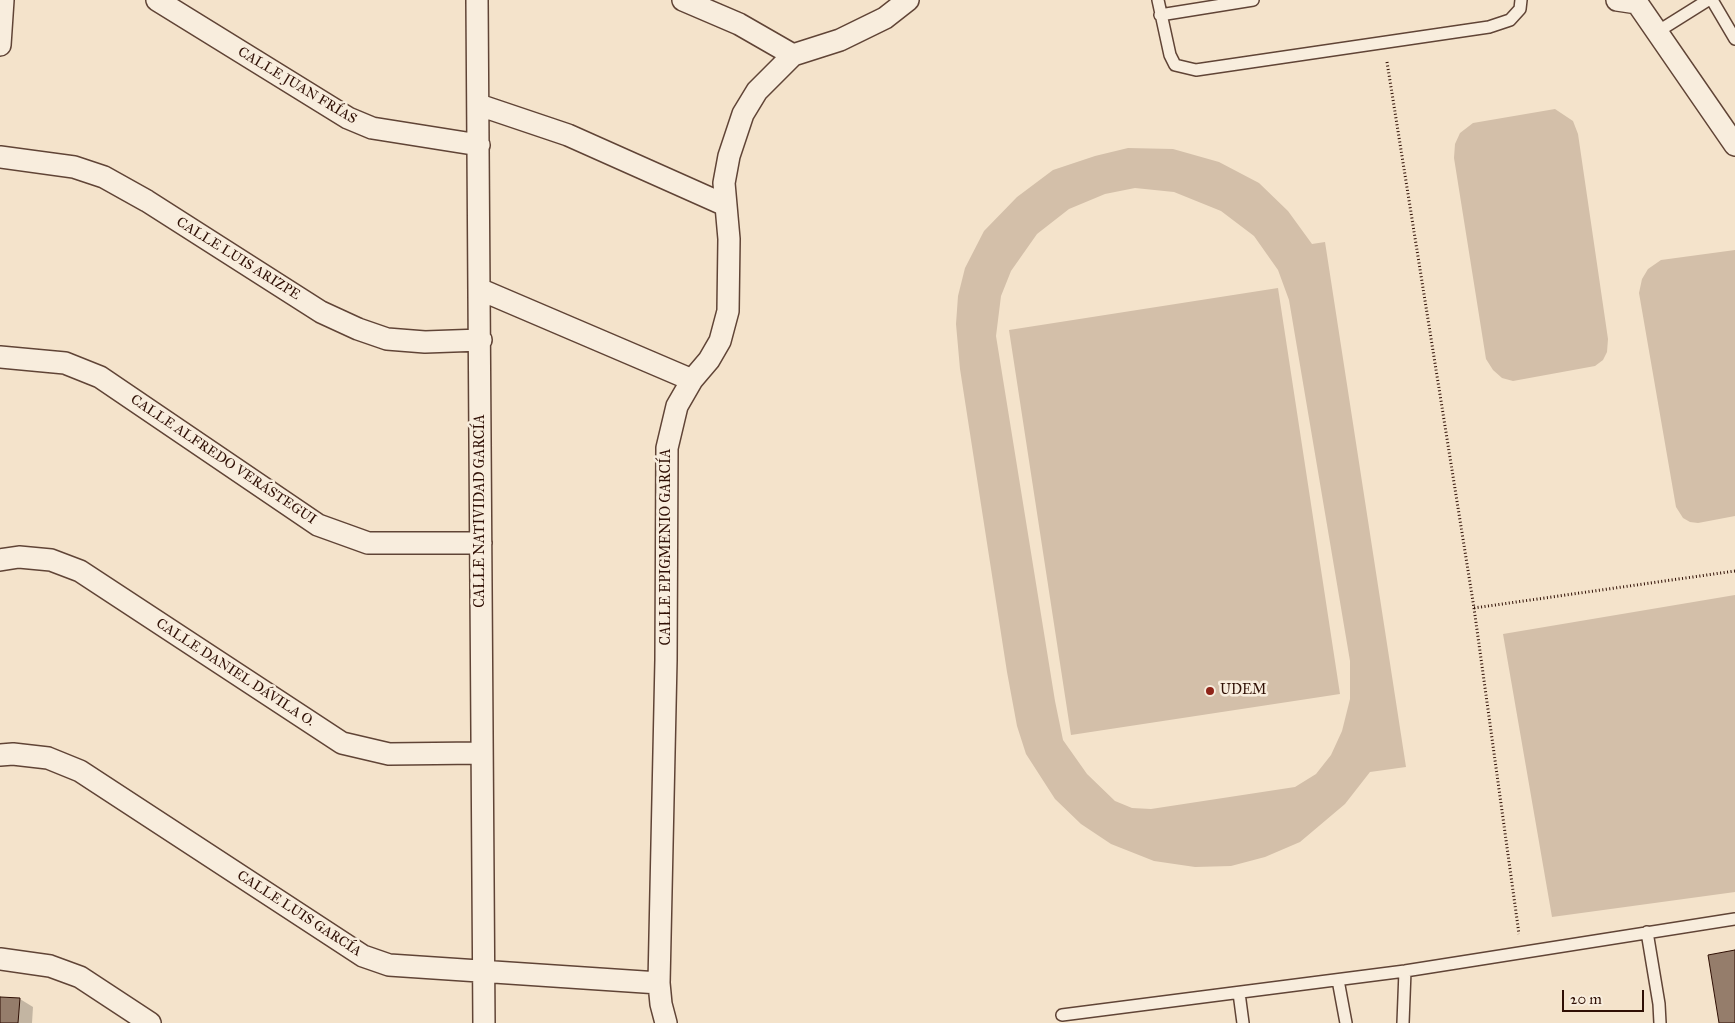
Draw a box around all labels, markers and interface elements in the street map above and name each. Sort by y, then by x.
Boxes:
street label: CALLE JUAN FRÍAS [234,44,360,128]
street label: CALLE LUIS ARIZPE [173,214,303,304]
street label: CALLE ALFREDO VERÁSTEGUI [127,391,319,529]
street label: CALLE NATIVIDAD GARCÍA [473,414,489,608]
street label: CALLE EPIGMENIO GARCÍA [659,449,675,645]
street label: CALLE DANIEL DÁVILA O. [153,615,317,731]
place label: UDEM [1220,683,1266,699]
marker: UDEM [1204,685,1216,697]
street label: CALLE LUIS GARCÍA [234,867,364,961]
scale bar [1565,980,1648,1012]
text: 20 m [1570,990,1602,1008]

